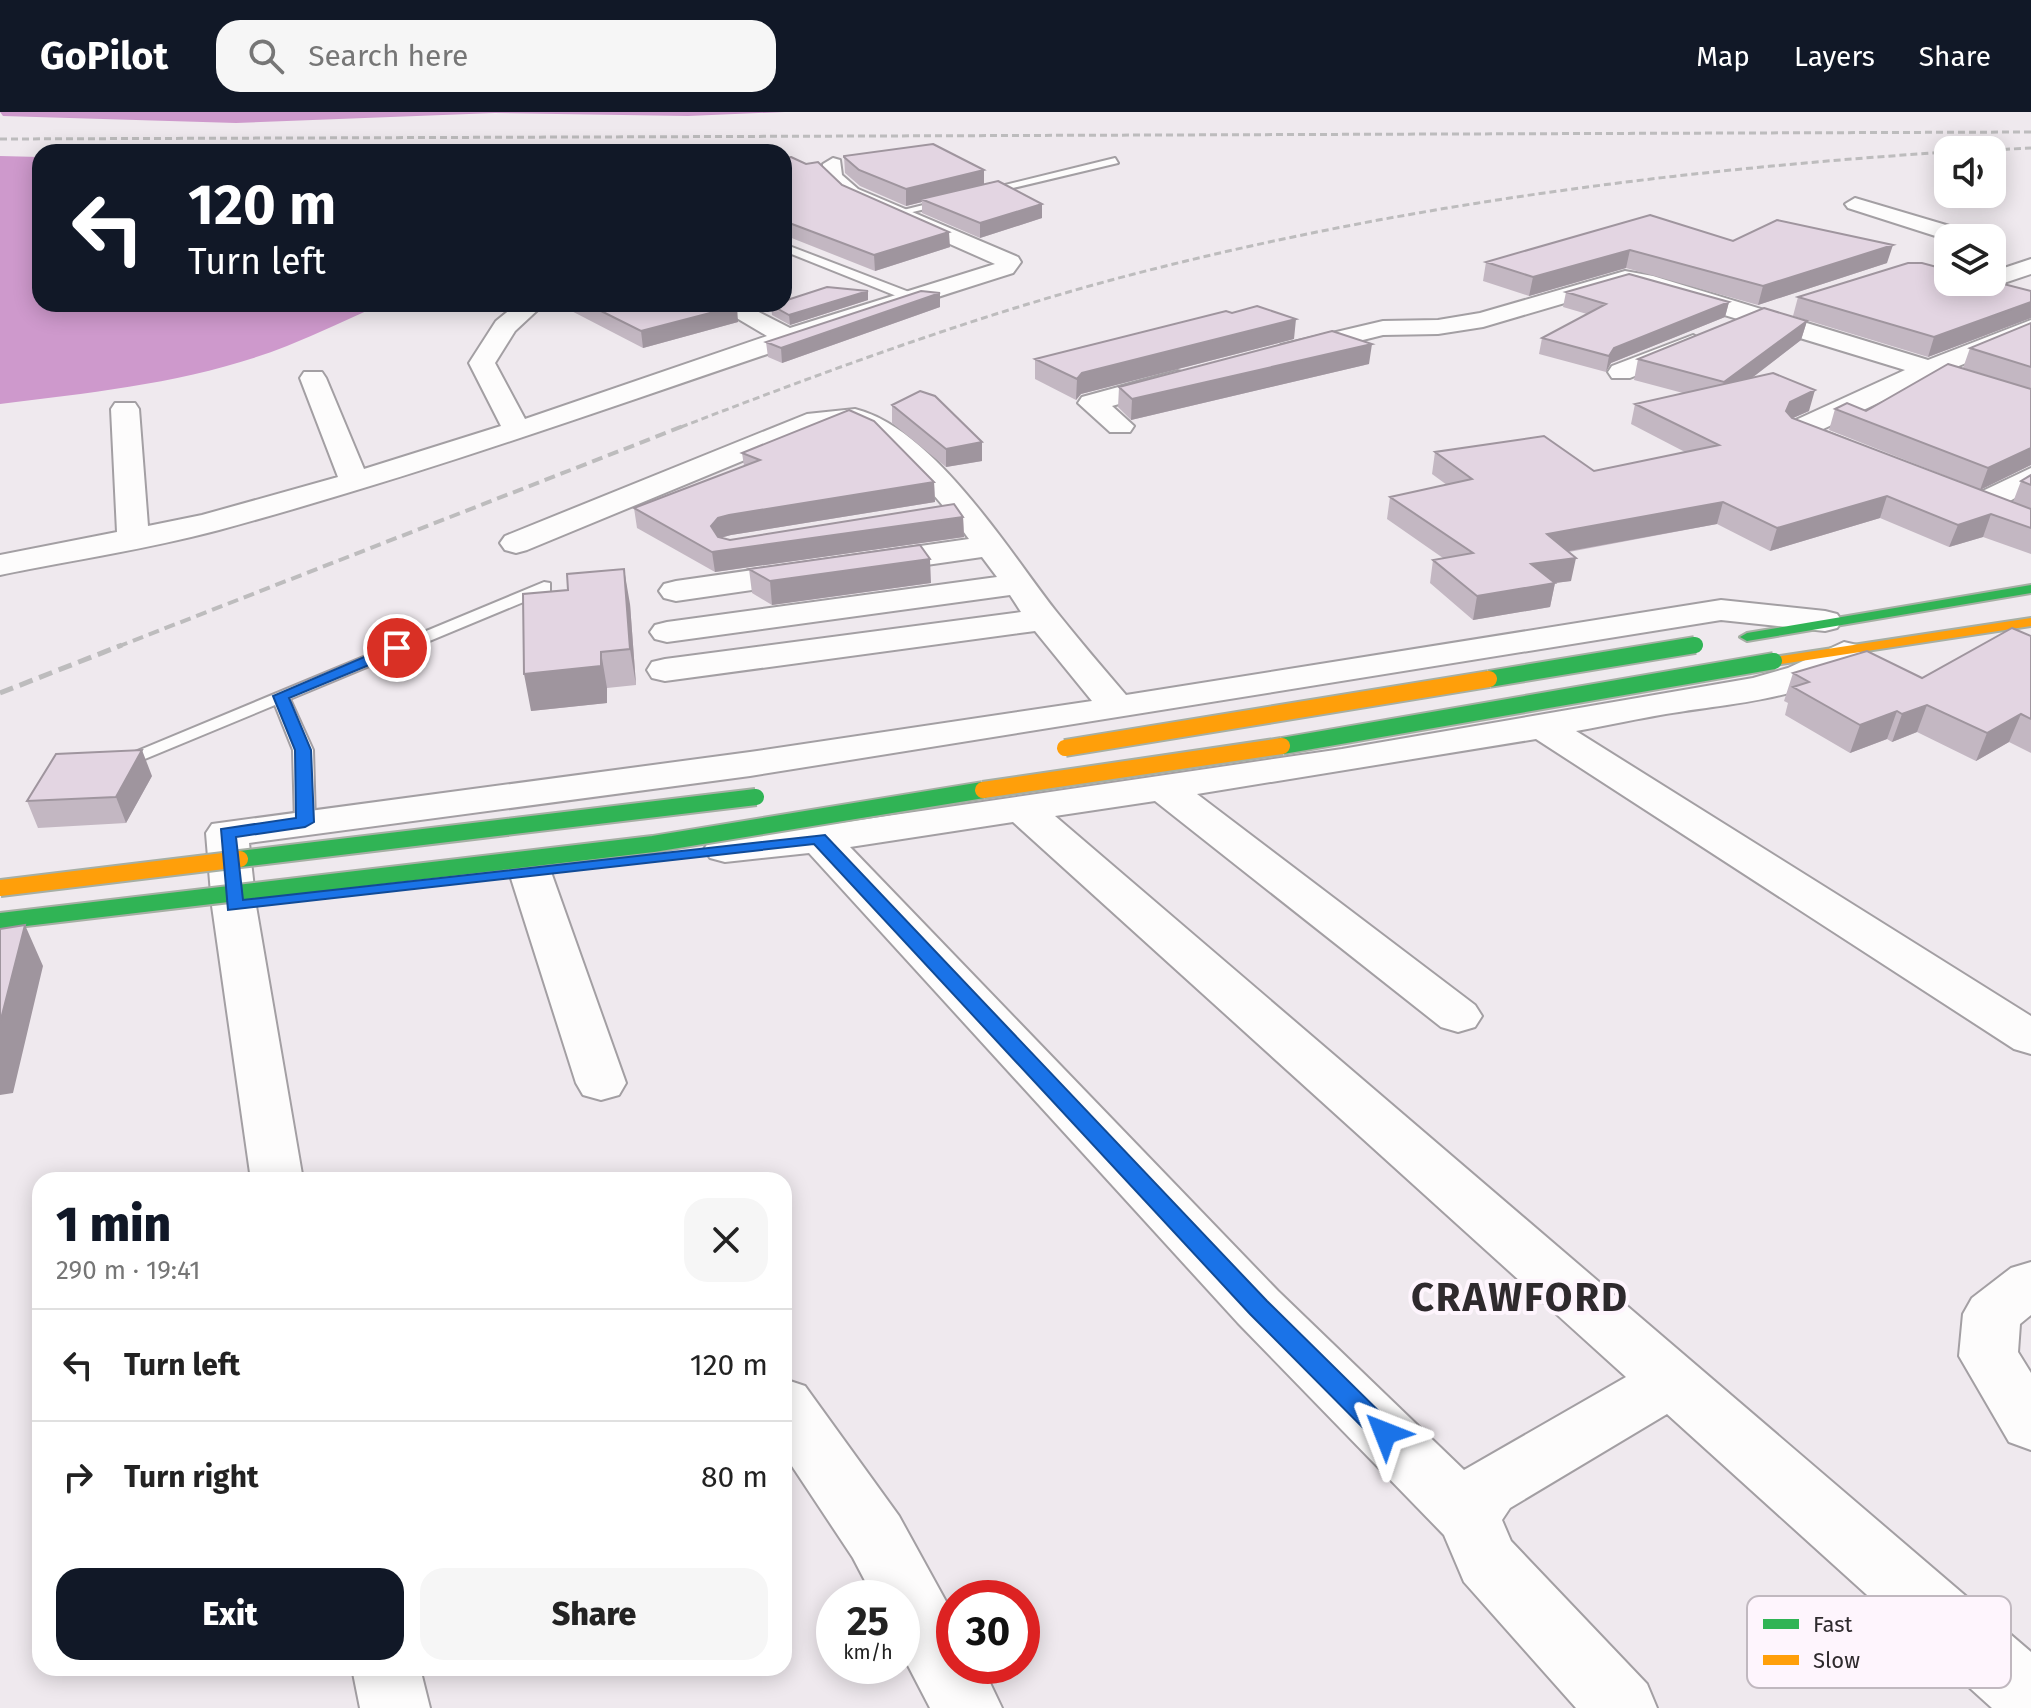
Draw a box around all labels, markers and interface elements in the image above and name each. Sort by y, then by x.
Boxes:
search box [216,20,776,92]
text: GoPilot [40,33,168,79]
icon: search [244,34,288,78]
text: Search here [308,38,468,74]
text: Map [1696,40,1750,73]
text: Layers [1794,40,1875,73]
text: Share [1919,40,1991,73]
map controls [1934,136,2006,296]
button: sound [1934,136,2006,208]
text: 120 m [188,172,336,239]
icon: left [56,176,160,280]
button: layers [1934,224,2006,296]
text: Turn left [188,240,326,284]
pin [363,614,431,682]
icon: arrive [375,626,419,670]
text: 1 min [56,1196,171,1254]
button: close [684,1198,768,1282]
text: 290 m · 19:41 [56,1255,201,1286]
district label: CRAWFORD [1411,1274,1629,1322]
icon: left [56,1343,100,1387]
text: Turn left [124,1347,240,1383]
text: 120 m [690,1347,768,1383]
position arrow [1343,1391,1427,1475]
icon: right [56,1455,100,1499]
text: Turn right [124,1459,259,1495]
text: 80 m [701,1459,768,1495]
button: Exit [56,1568,404,1660]
button: Share [420,1568,768,1660]
speed limit sign: 30 [936,1580,1040,1684]
legend [1747,1596,2011,1688]
text: 25 [847,1598,889,1646]
text: Fast [1813,1611,1853,1638]
text: km/h [843,1640,893,1664]
text: Slow [1813,1647,1860,1674]

